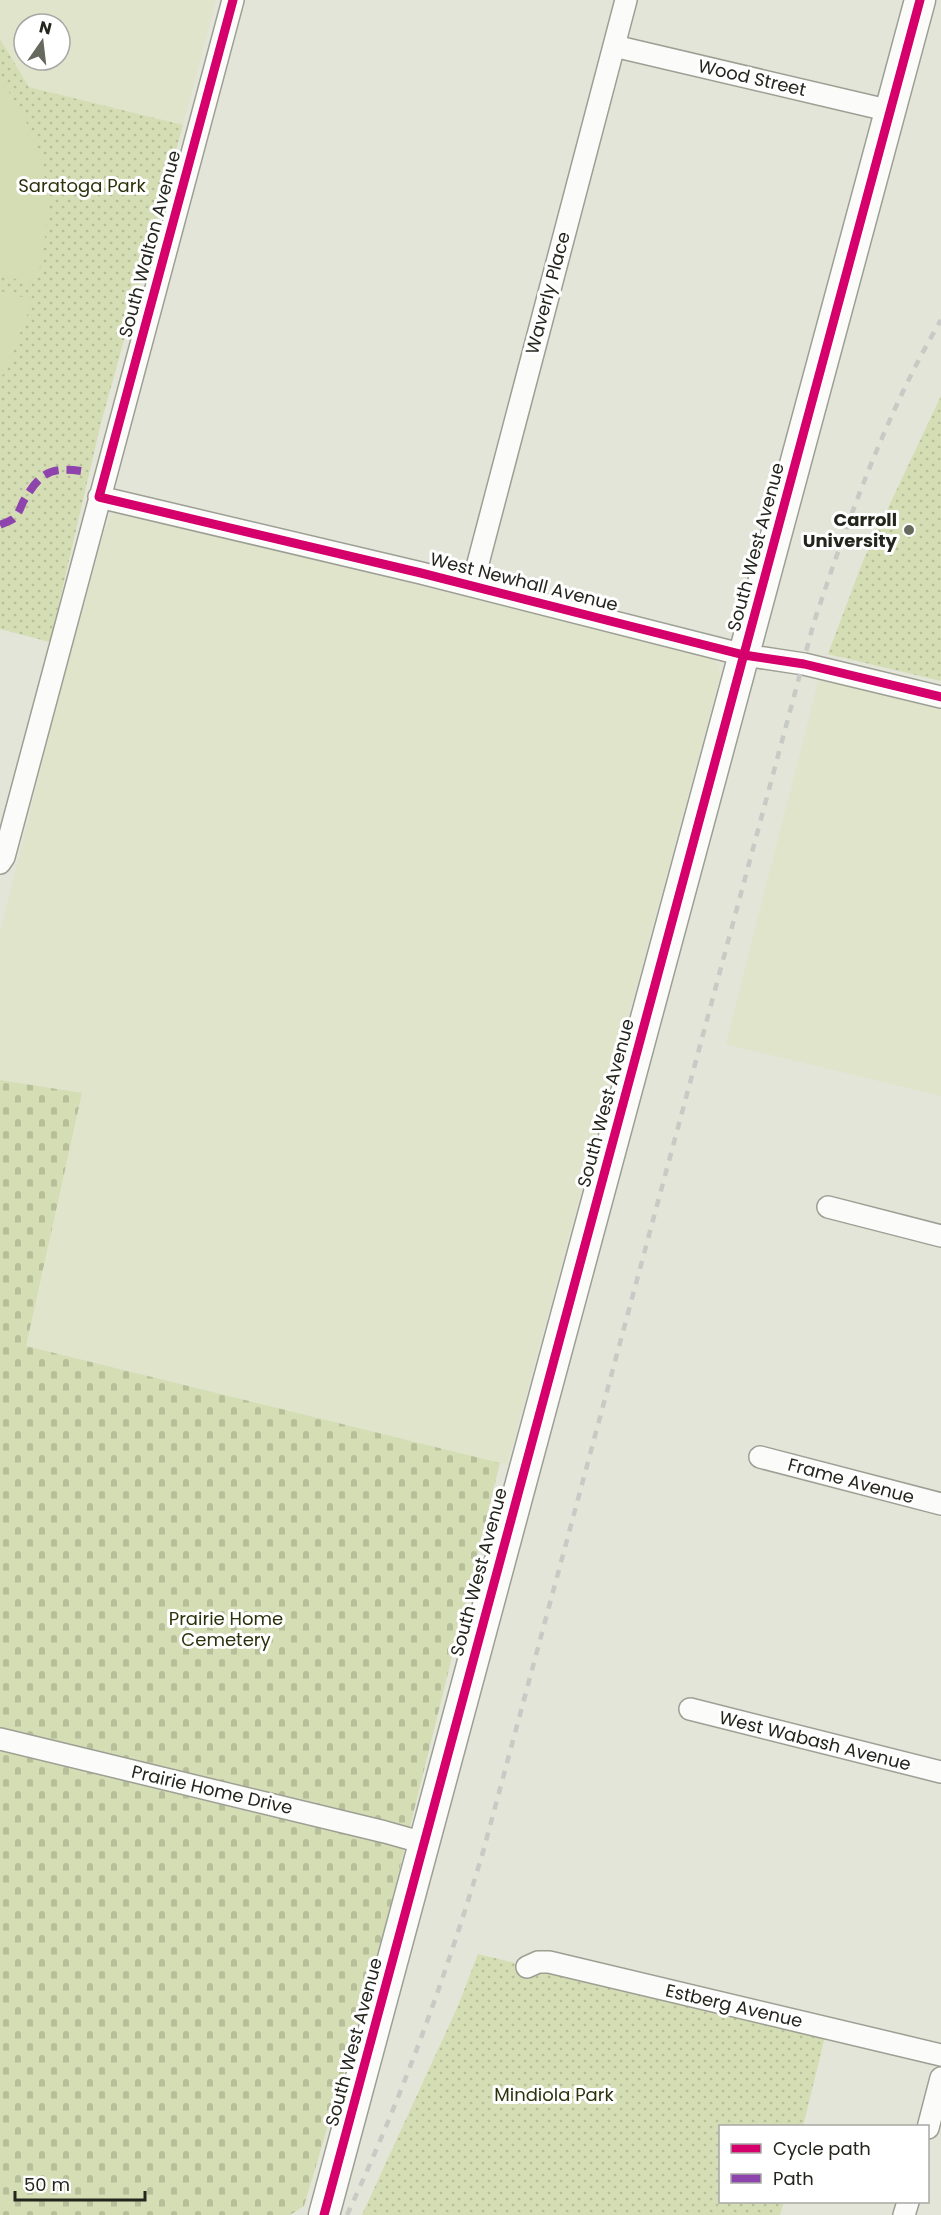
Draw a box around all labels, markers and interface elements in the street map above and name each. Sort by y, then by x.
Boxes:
north arrow [12,12,72,72]
text: N [37,15,54,41]
street label: Wood Street [696,53,809,102]
street label: South Walton Avenue [113,148,187,340]
park label: Saratoga Park [18,173,146,198]
street label: Waverly Place [519,229,576,357]
street label: South West Avenue [721,460,790,634]
place label: Carroll University [803,507,898,553]
marker: Carroll University [902,523,916,537]
street label: West Newhall Avenue [427,546,621,617]
street label: South West Avenue [571,1016,640,1190]
street label: Frame Avenue [785,1452,917,1509]
street label: South West Avenue [444,1485,513,1659]
park label: Prairie Home Cemetery [169,1606,283,1652]
street label: West Wabash Avenue [717,1705,914,1776]
street label: Prairie Home Drive [129,1759,295,1820]
street label: South West Avenue [319,1955,388,2129]
street label: Estberg Avenue [663,1978,805,2033]
park label: Mindiola Park [494,2082,614,2107]
legend [719,2125,929,2203]
text: Cycle path [773,2136,871,2161]
scale bar [15,2164,146,2202]
text: Path [773,2166,814,2191]
text: 50 m [24,2172,70,2197]

